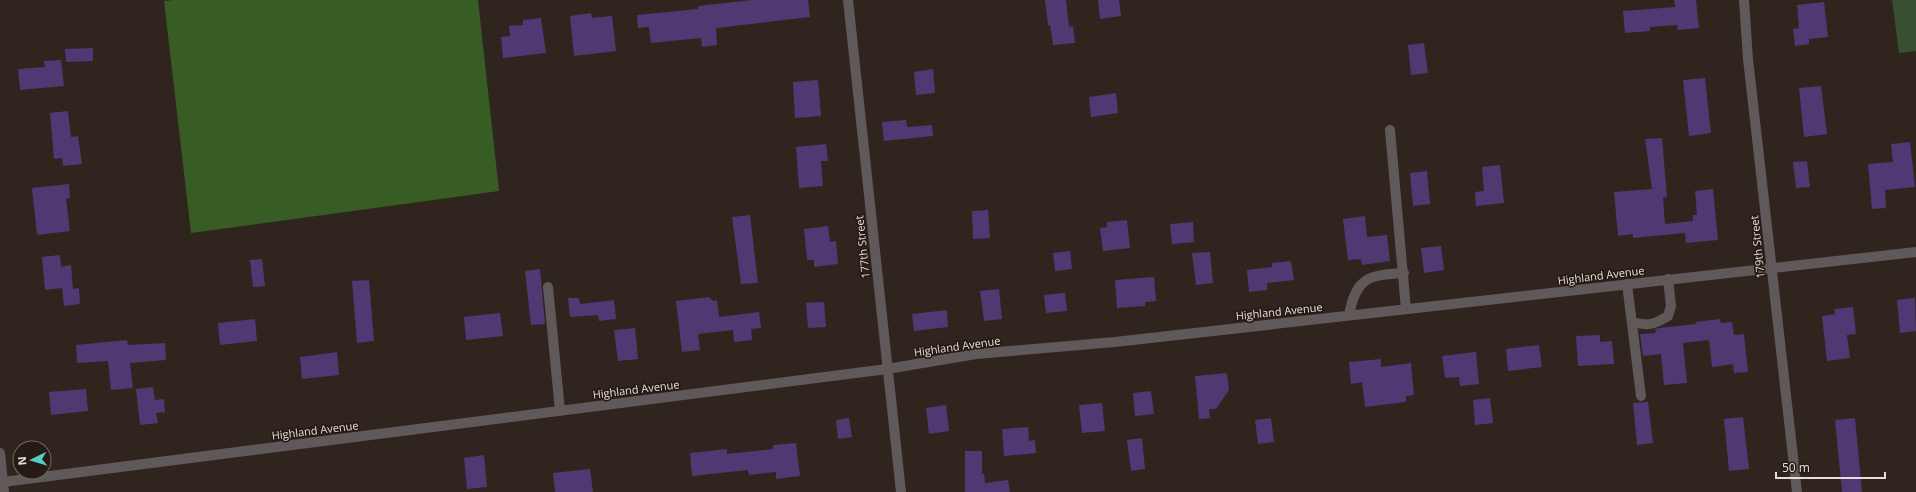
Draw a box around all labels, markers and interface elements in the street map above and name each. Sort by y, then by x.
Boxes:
street label: 177th Street [851,215,873,279]
street label: 179th Street [1746,215,1768,279]
street label: Highland Avenue [1557,262,1645,288]
street label: Highland Avenue [1235,299,1323,323]
street label: Highland Avenue [913,333,1001,359]
street label: Highland Avenue [592,376,680,402]
street label: Highland Avenue [271,417,359,443]
north arrow [12,440,52,480]
scale bar [1776,454,1885,480]
text: N [14,456,29,466]
text: 50 m [1782,459,1810,476]

